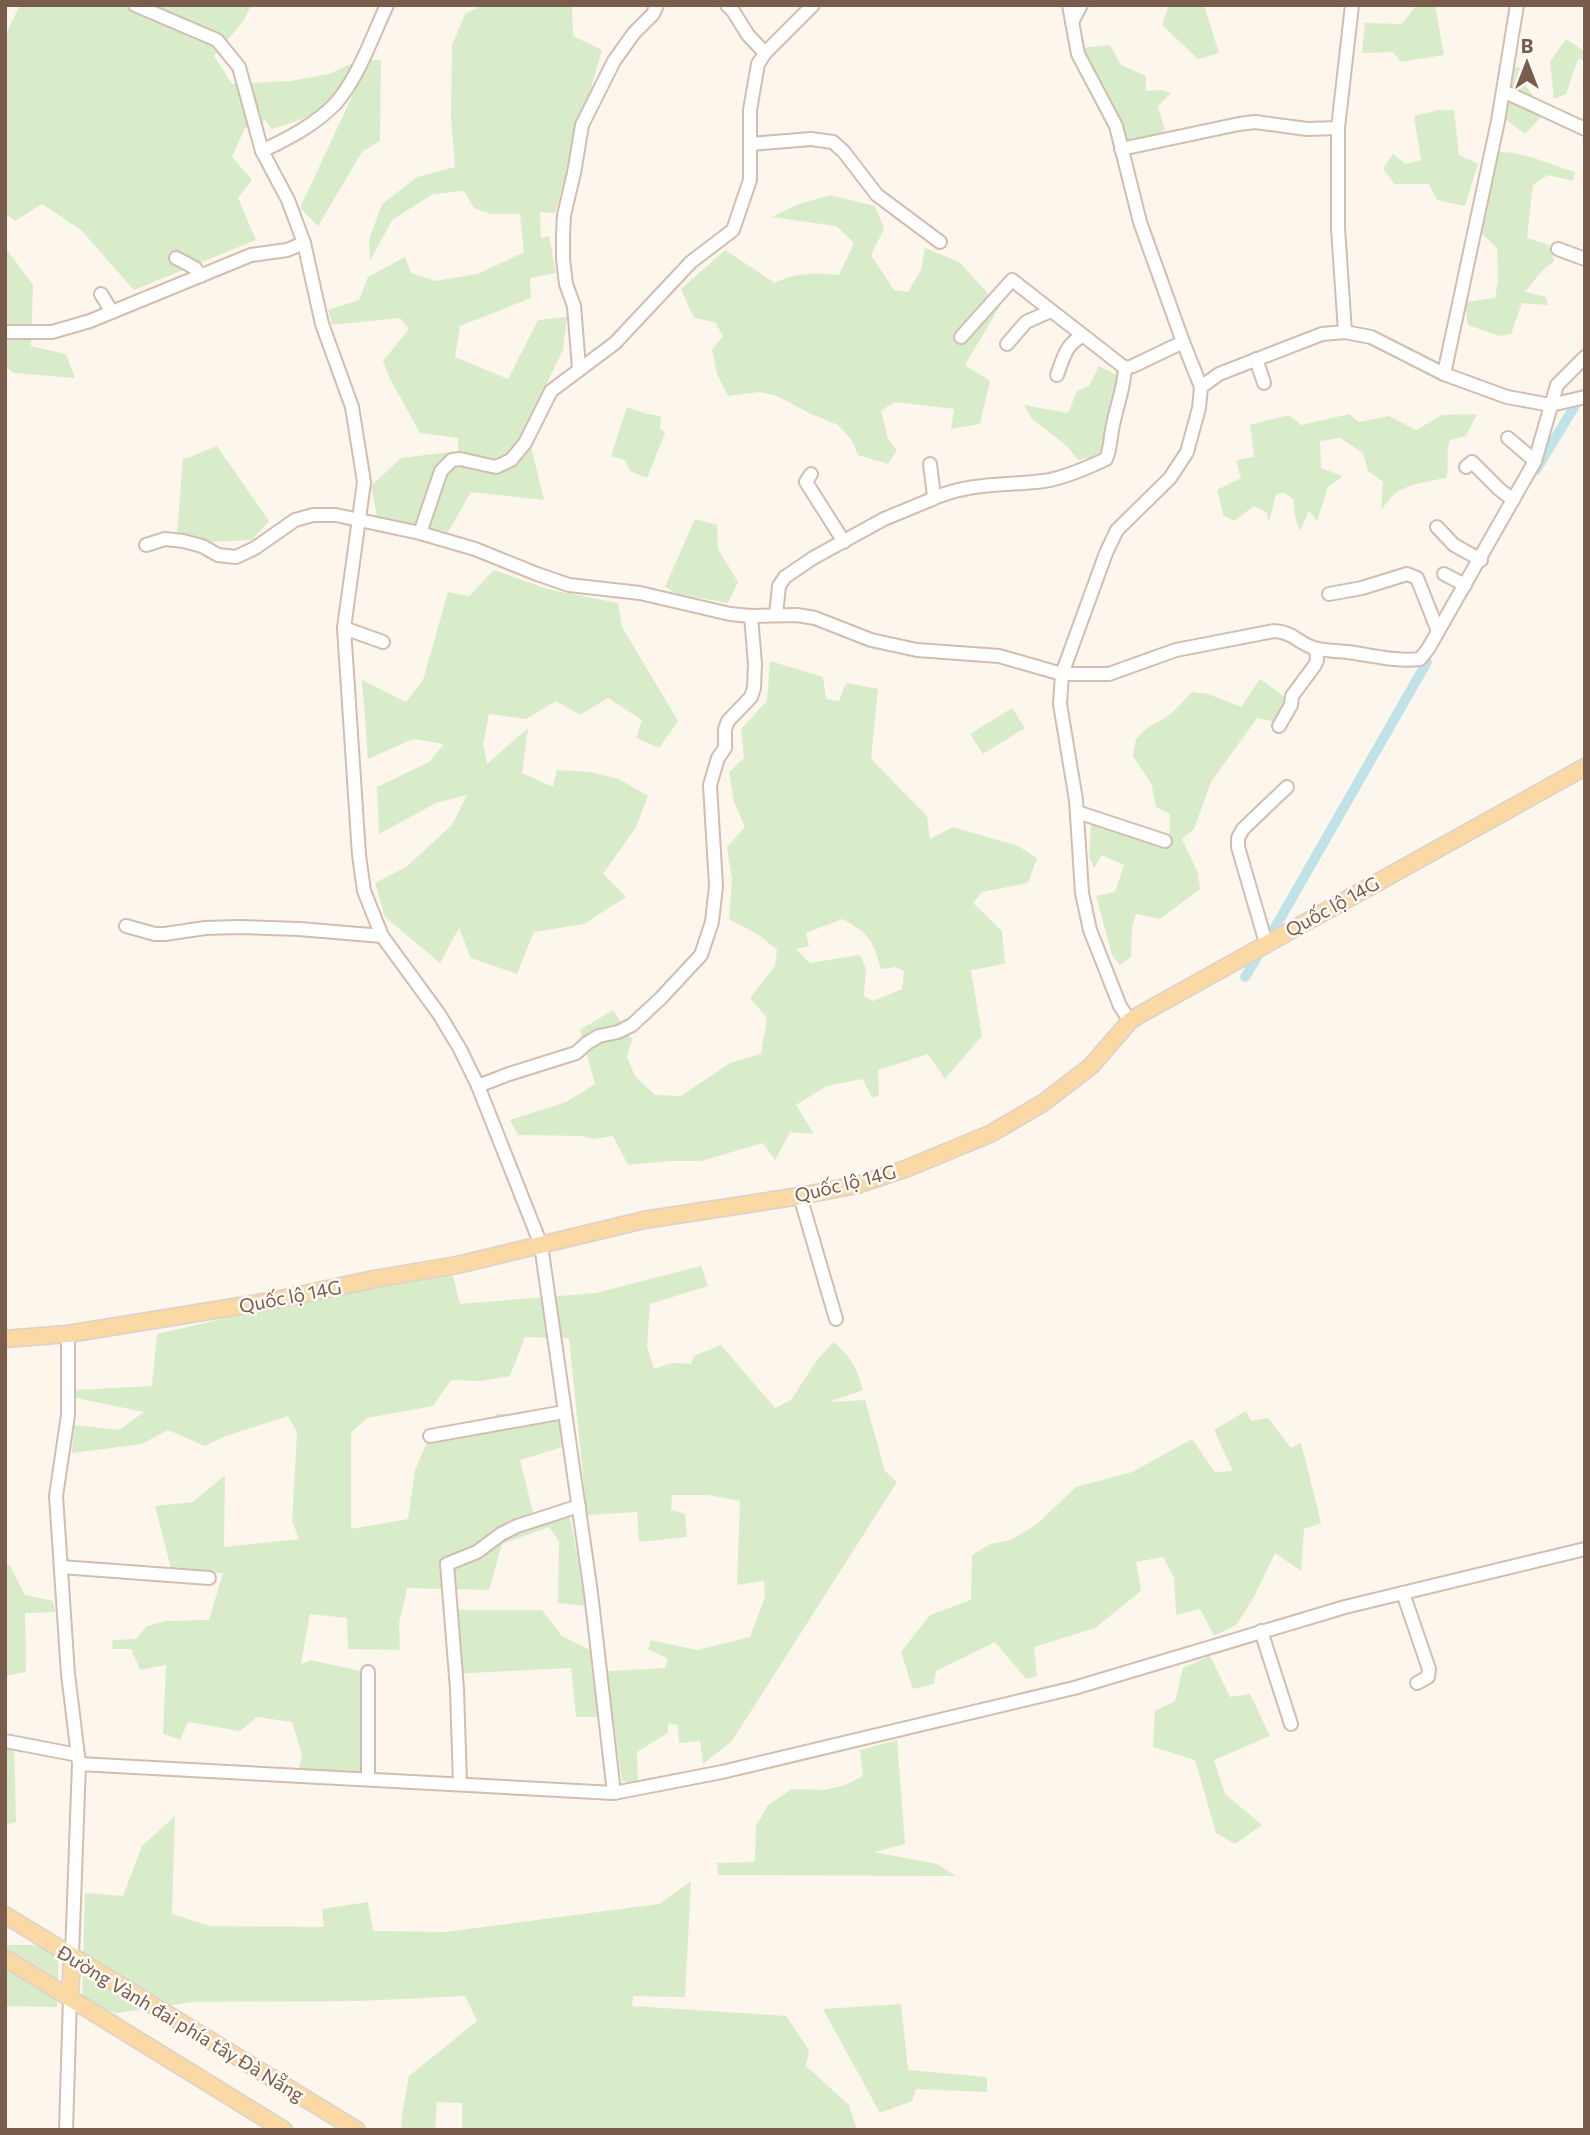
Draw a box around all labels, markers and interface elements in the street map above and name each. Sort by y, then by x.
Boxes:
north arrow [1492,28,1562,98]
text: B [1521,34,1533,57]
street label: Quốc lộ 14G [1281,871,1383,941]
street label: Quốc lộ 14G [792,1159,898,1207]
street label: Quốc lộ 14G [237,1275,343,1317]
street label: Đường Vành đai phía tây Đà Nẵng [53,1940,309,2106]

